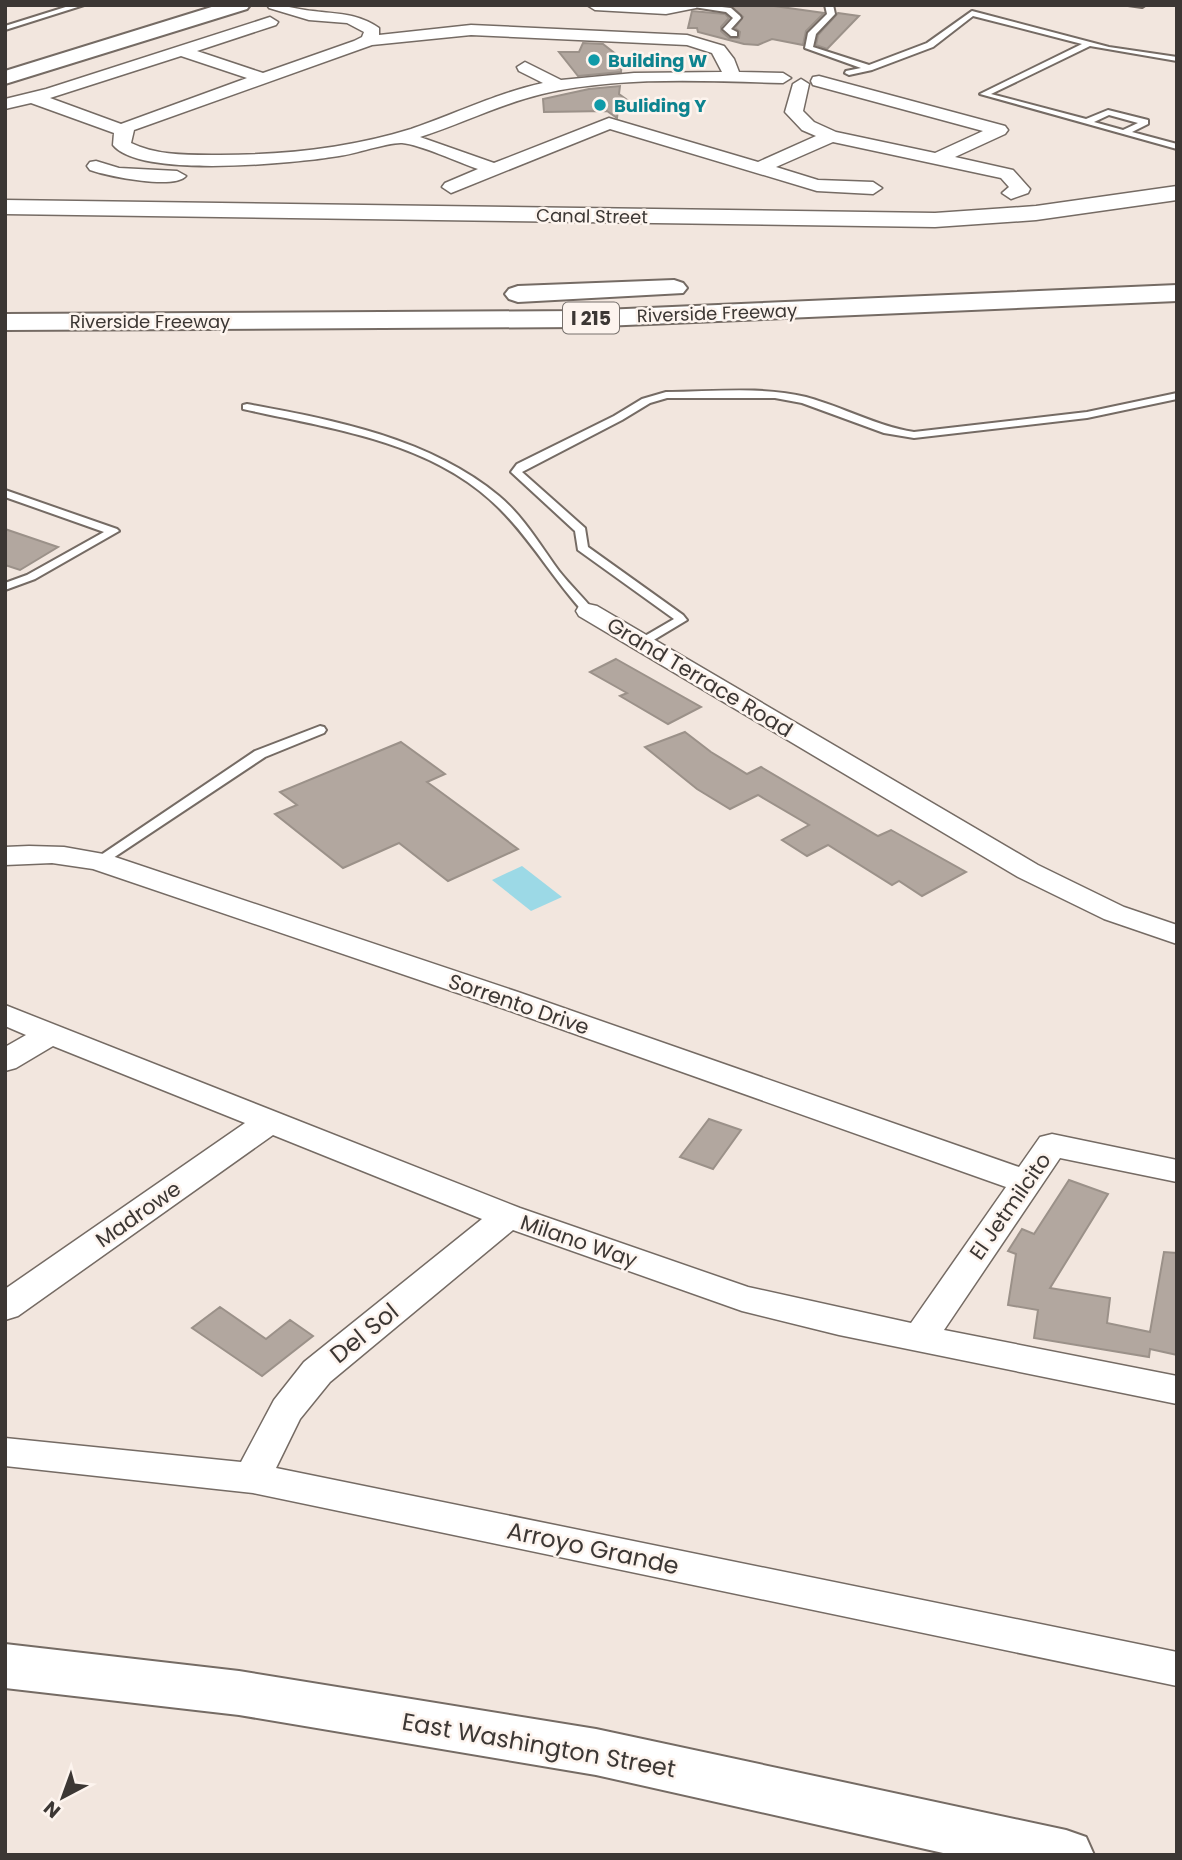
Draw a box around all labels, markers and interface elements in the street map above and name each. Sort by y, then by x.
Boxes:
place label: Building W [608,48,707,73]
marker: Building W [586,52,602,68]
place label: Buliding Y [614,93,706,118]
marker: Buliding Y [592,97,608,113]
street label: Canal Street [536,203,648,229]
street label: Riverside Freeway [636,298,798,328]
road number: I 215 [563,302,619,334]
street label: Riverside Freeway [70,309,230,334]
street label: Grand Terrace Road [602,610,798,744]
street label: Sorrento Drive [445,966,593,1042]
street label: El Jetmilcito [962,1147,1058,1265]
street label: Madrowe [90,1174,186,1254]
street label: Milano Way [517,1207,641,1275]
street label: Del Sol [323,1295,405,1371]
street label: Arroyo Grande [504,1514,682,1582]
street label: East Washington Street [400,1705,678,1785]
north arrow [28,1762,98,1832]
text: N [38,1795,66,1824]

